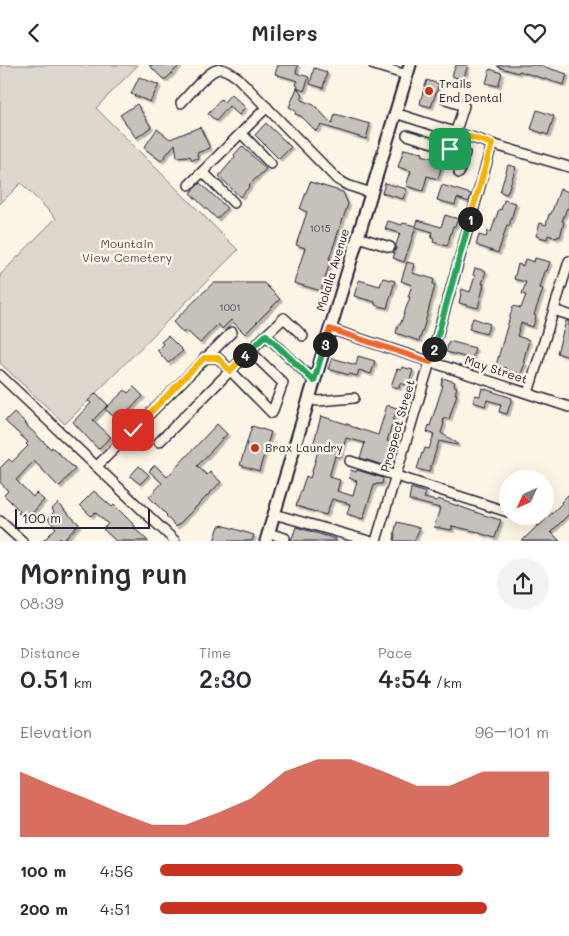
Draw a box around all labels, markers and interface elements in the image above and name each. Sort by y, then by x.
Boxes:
text: Milers [251,18,318,47]
icon: back [20,19,48,47]
icon: heart [521,19,549,47]
place label: Trails End Dental [439,75,502,105]
marker: Trails End Dental [423,85,435,97]
pin [429,128,471,170]
icon: arrive [436,135,464,163]
pin: 1 [458,207,482,231]
text: 1 [467,210,474,229]
house number: 1015 [310,221,331,235]
street label: Molalla Avenue [312,226,352,313]
park label: Mountain View Cemetery [82,235,172,265]
house number: 1001 [219,300,241,314]
pin: 3 [312,331,338,357]
text: 3 [321,335,330,354]
pin: 2 [422,337,446,361]
text: 2 [431,340,438,359]
pin: 4 [232,343,258,367]
text: 4 [241,346,250,365]
street label: May Street [463,351,530,387]
street label: Prospect Street [376,378,418,474]
pin [112,409,154,451]
icon: check [119,416,147,444]
place label: Brax Laundry [265,439,343,455]
marker: Brax Laundry [249,442,261,454]
north arrow [499,470,554,525]
map controls [499,470,554,525]
scale bar [15,506,150,529]
text: 100 m [22,508,61,527]
text: Morning run [20,555,187,591]
button: share [497,558,549,610]
text: 08:39 [20,592,63,613]
text: Distance [20,643,80,662]
text: Time [199,643,231,662]
text: Pace [378,643,412,662]
text: 0.51 [20,662,69,694]
text: 2:30 [199,662,252,694]
text: 4:54 [378,662,431,694]
text: km [69,673,92,692]
text: /km [431,673,462,692]
text: Elevation [20,721,92,742]
text: 96–101 m [475,721,549,742]
text: 100 m [20,860,66,881]
text: 4:56 [100,860,133,881]
text: 200 m [20,898,68,919]
text: 4:51 [100,898,131,919]

